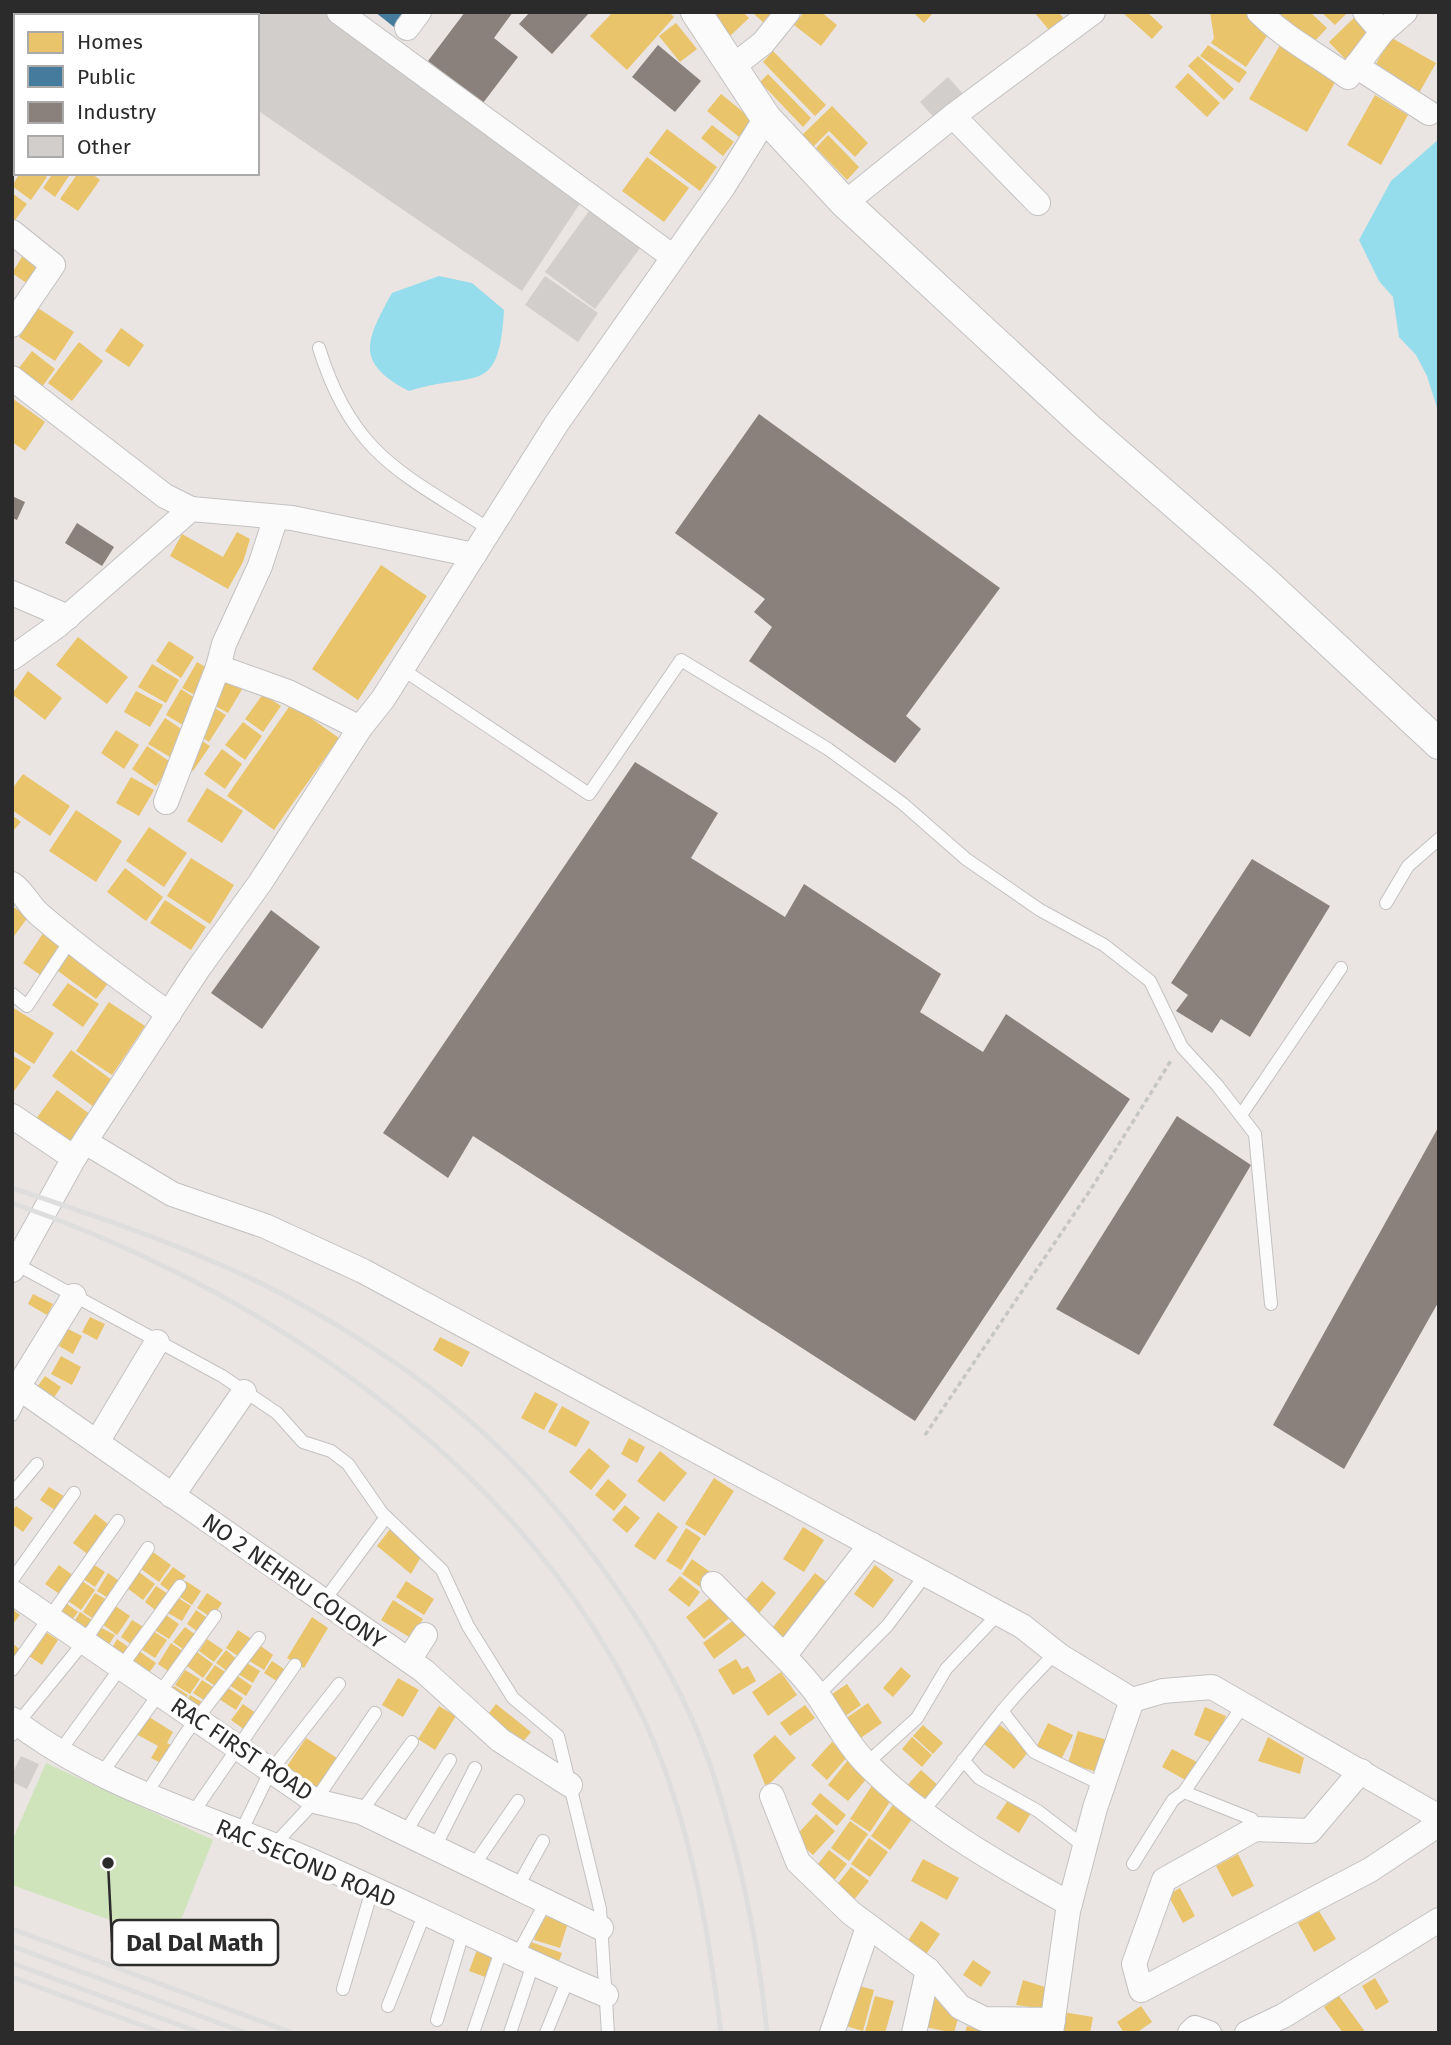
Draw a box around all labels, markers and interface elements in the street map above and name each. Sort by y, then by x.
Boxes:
legend [14,14,259,175]
text: Homes [77,29,143,55]
text: Public [77,64,135,90]
text: Industry [77,99,157,125]
text: Other [77,134,131,160]
street label: NO 2 NEHRU COLONY [197,1507,391,1655]
street label: RAC FIRST ROAD [166,1691,318,1807]
street label: RAC SECOND ROAD [212,1812,400,1914]
callout: Dal Dal Math [112,1920,278,1965]
text: Dal Dal Math [126,1929,264,1957]

